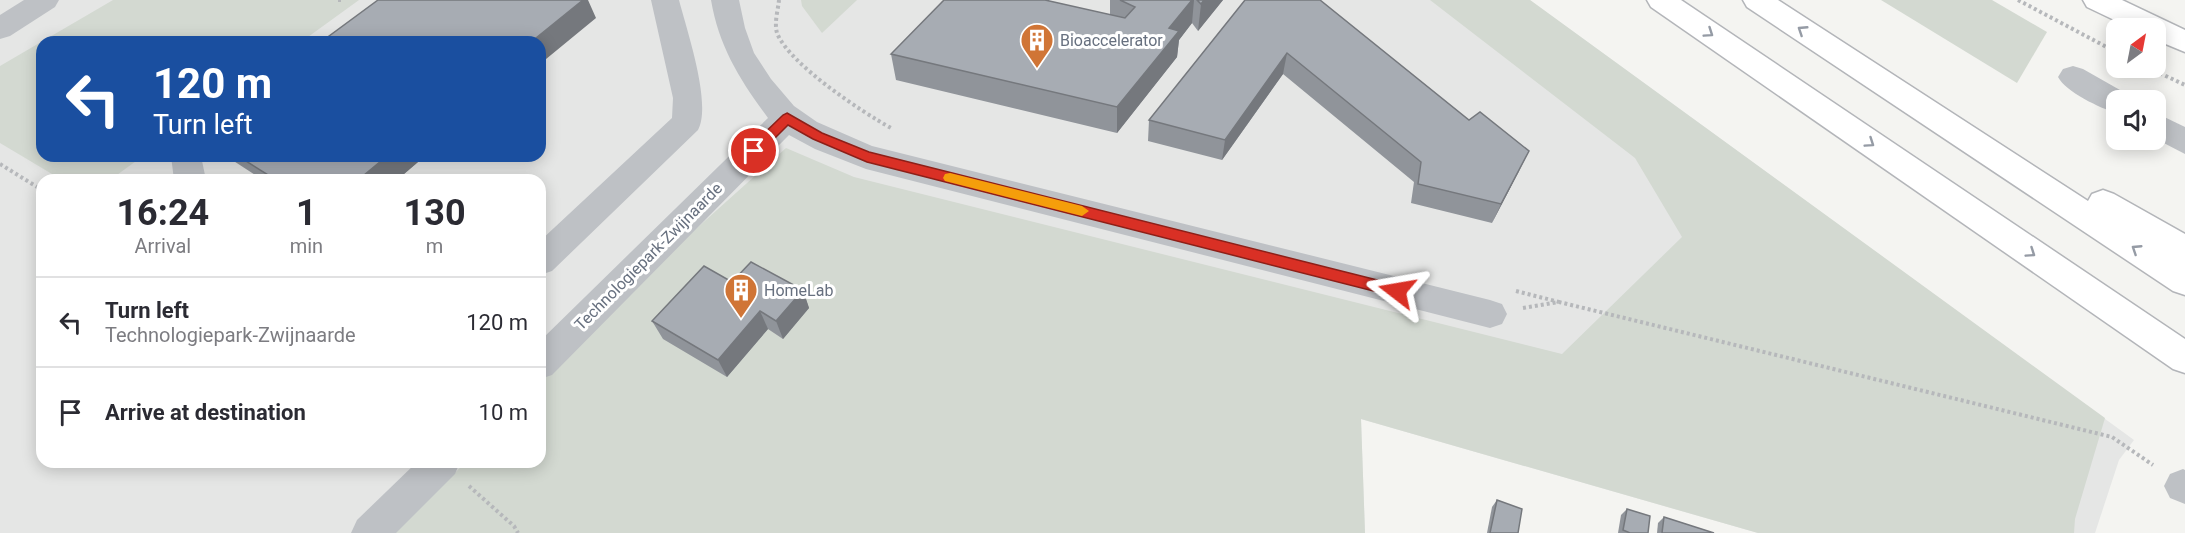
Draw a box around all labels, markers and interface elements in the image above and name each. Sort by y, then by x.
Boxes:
north arrow [2106,18,2166,78]
map controls [2106,18,2166,150]
building icon: Bioaccelerator [1019,22,1055,69]
one-way arrow [1798,25,1808,37]
one-way arrow [1702,26,1713,37]
place label: Bioaccelerator [1060,31,1163,50]
text: 120 m [153,59,272,108]
icon: left [54,60,132,138]
button: sound [2106,90,2166,150]
text: Turn left [153,109,253,141]
pin [728,125,779,176]
icon: arrive [737,134,770,167]
one-way arrow [1863,136,1874,147]
street label: Technologiepark-Zwijnaarde [571,179,726,334]
text: 16:24 [116,192,209,234]
text: 1 [296,192,317,234]
text: 130 [404,192,466,234]
text: Arrival [134,234,191,258]
text: min [290,234,323,258]
text: m [426,234,443,258]
one-way arrow [2132,244,2142,256]
one-way arrow [2024,246,2035,257]
position arrow [1365,259,1429,323]
building icon: HomeLab [723,272,759,319]
place label: HomeLab [764,281,833,300]
text: Turn left [105,298,189,323]
icon: left [54,306,87,339]
text: 120 m [466,310,528,335]
text: Technologiepark-Zwijnaarde [105,323,356,347]
icon: arrive [54,396,87,429]
text: Arrive at destination [105,400,306,425]
text: 10 m [479,400,528,425]

